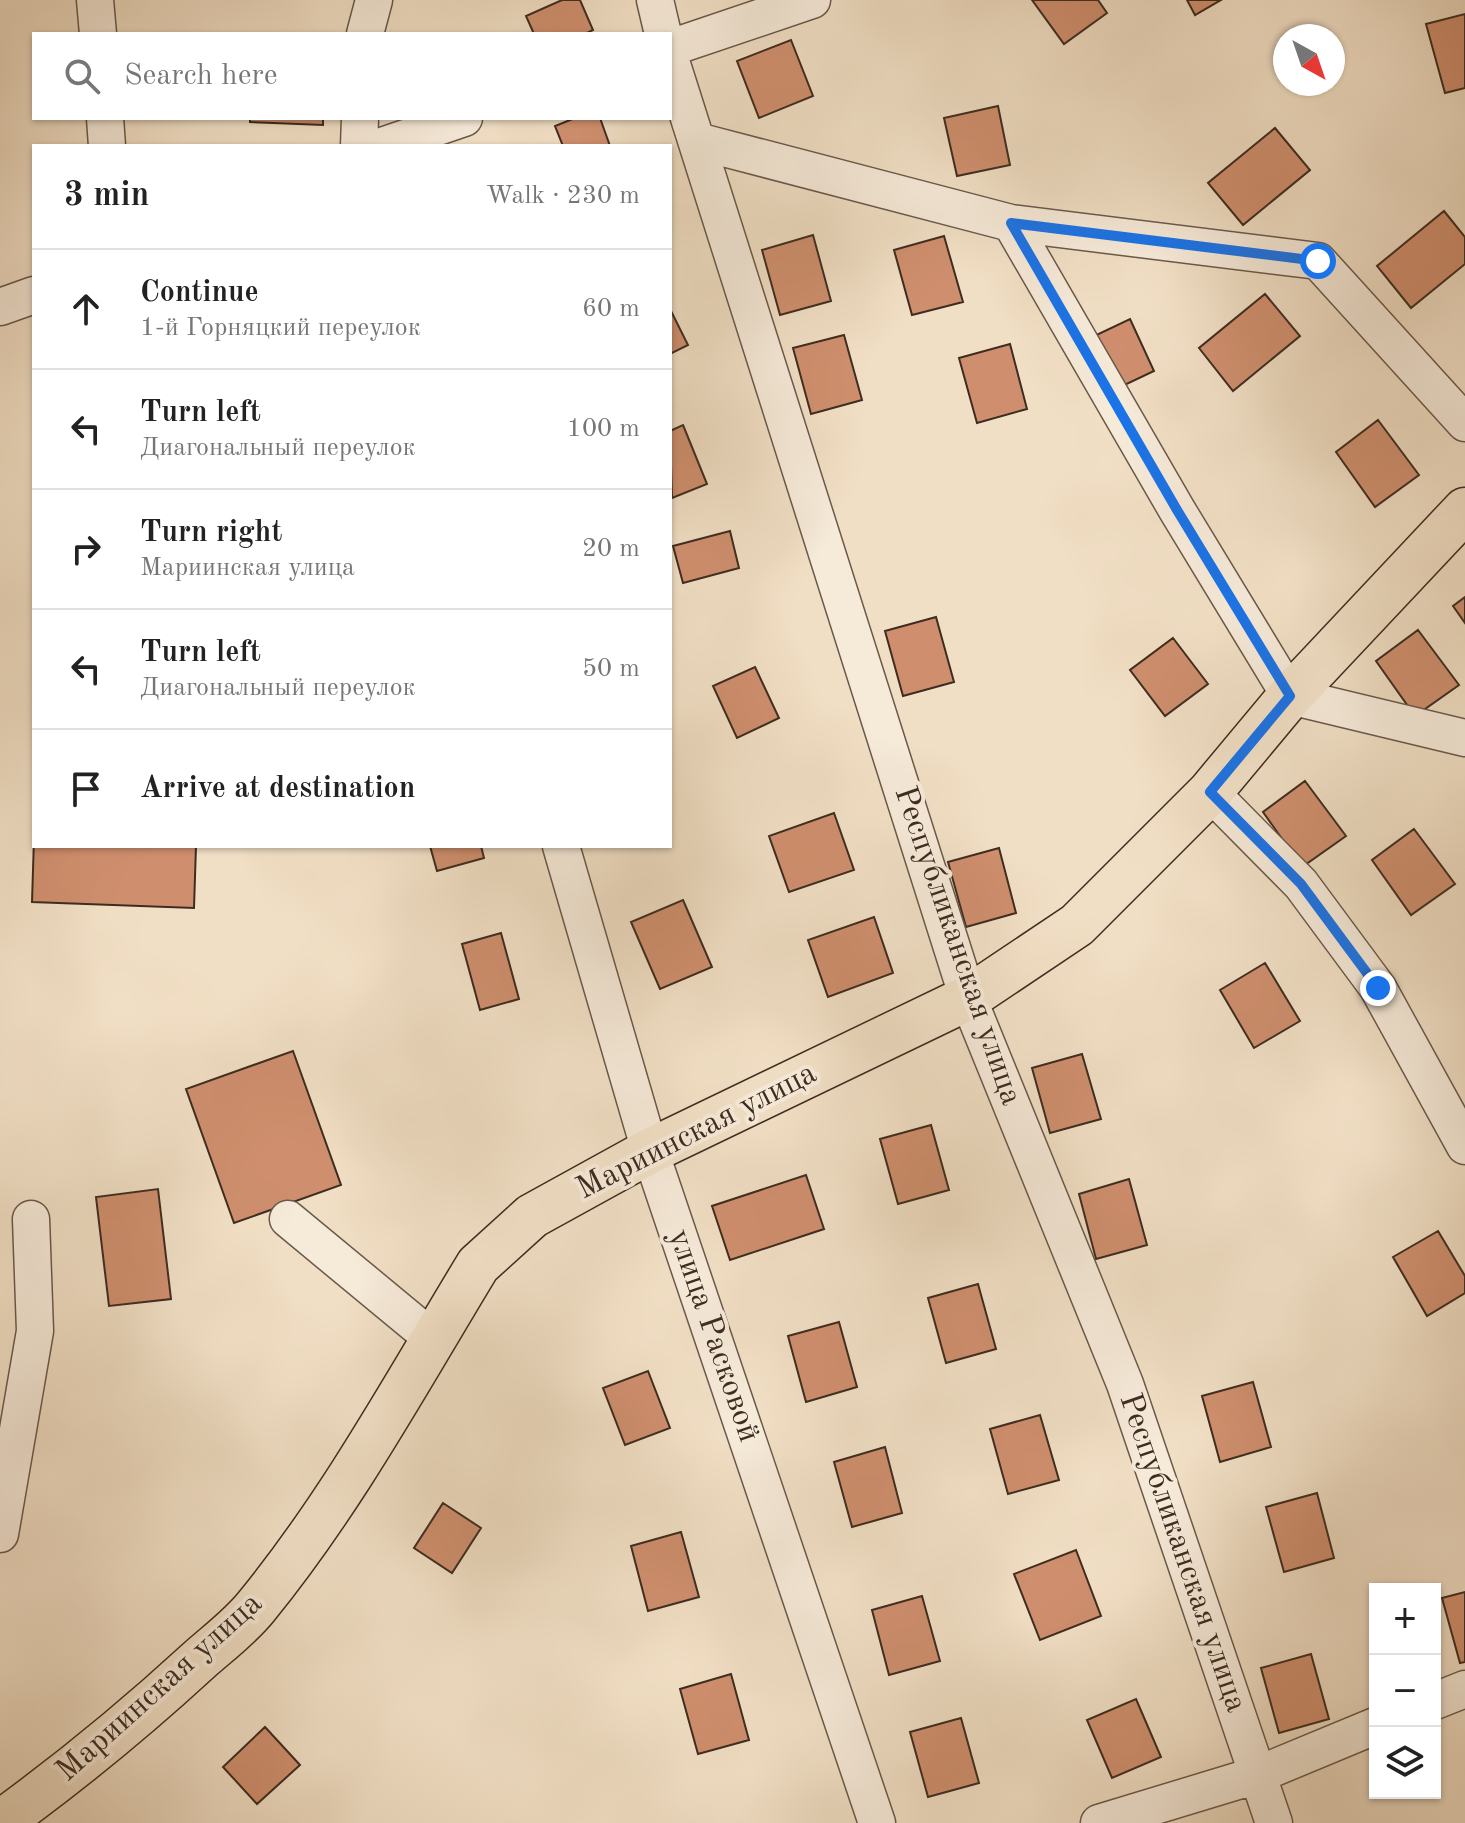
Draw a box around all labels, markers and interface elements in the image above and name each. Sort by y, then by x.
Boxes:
north arrow [1273,24,1345,96]
search box [32,32,672,120]
icon: search [60,54,104,98]
text: Search here [124,61,278,91]
text: 3 min [64,179,149,213]
text: Walk · 230 m [486,183,640,209]
route start [1300,243,1336,279]
text: Continue [140,278,259,308]
icon: ahead [64,287,108,331]
text: 60 m [582,296,640,322]
text: 1-й Горняцкий переулок [140,315,421,341]
text: Turn left [140,398,261,428]
icon: left [64,407,108,451]
text: 100 m [567,416,640,442]
text: Диагональный переулок [140,435,416,461]
text: Turn right [140,518,282,548]
icon: right [64,527,108,571]
text: 20 m [582,536,640,562]
text: Мариинская улица [140,555,355,581]
text: Turn left [140,638,261,668]
icon: left [64,647,108,691]
text: 50 m [582,656,640,682]
text: Диагональный переулок [140,675,416,701]
icon: arrive [64,767,108,811]
text: Arrive at destination [140,774,415,804]
street label: Республиканская улица [887,782,1027,1110]
route end [1360,970,1396,1006]
street label: Мариинская улица [572,1058,822,1206]
street label: улица Расковой [662,1225,764,1447]
street label: Республиканская улица [1112,1389,1252,1717]
map controls [1369,1583,1441,1799]
button: + [1369,1583,1441,1655]
street label: Мариинская улица [51,1588,269,1788]
button: − [1369,1655,1441,1727]
button: layers [1369,1727,1441,1799]

